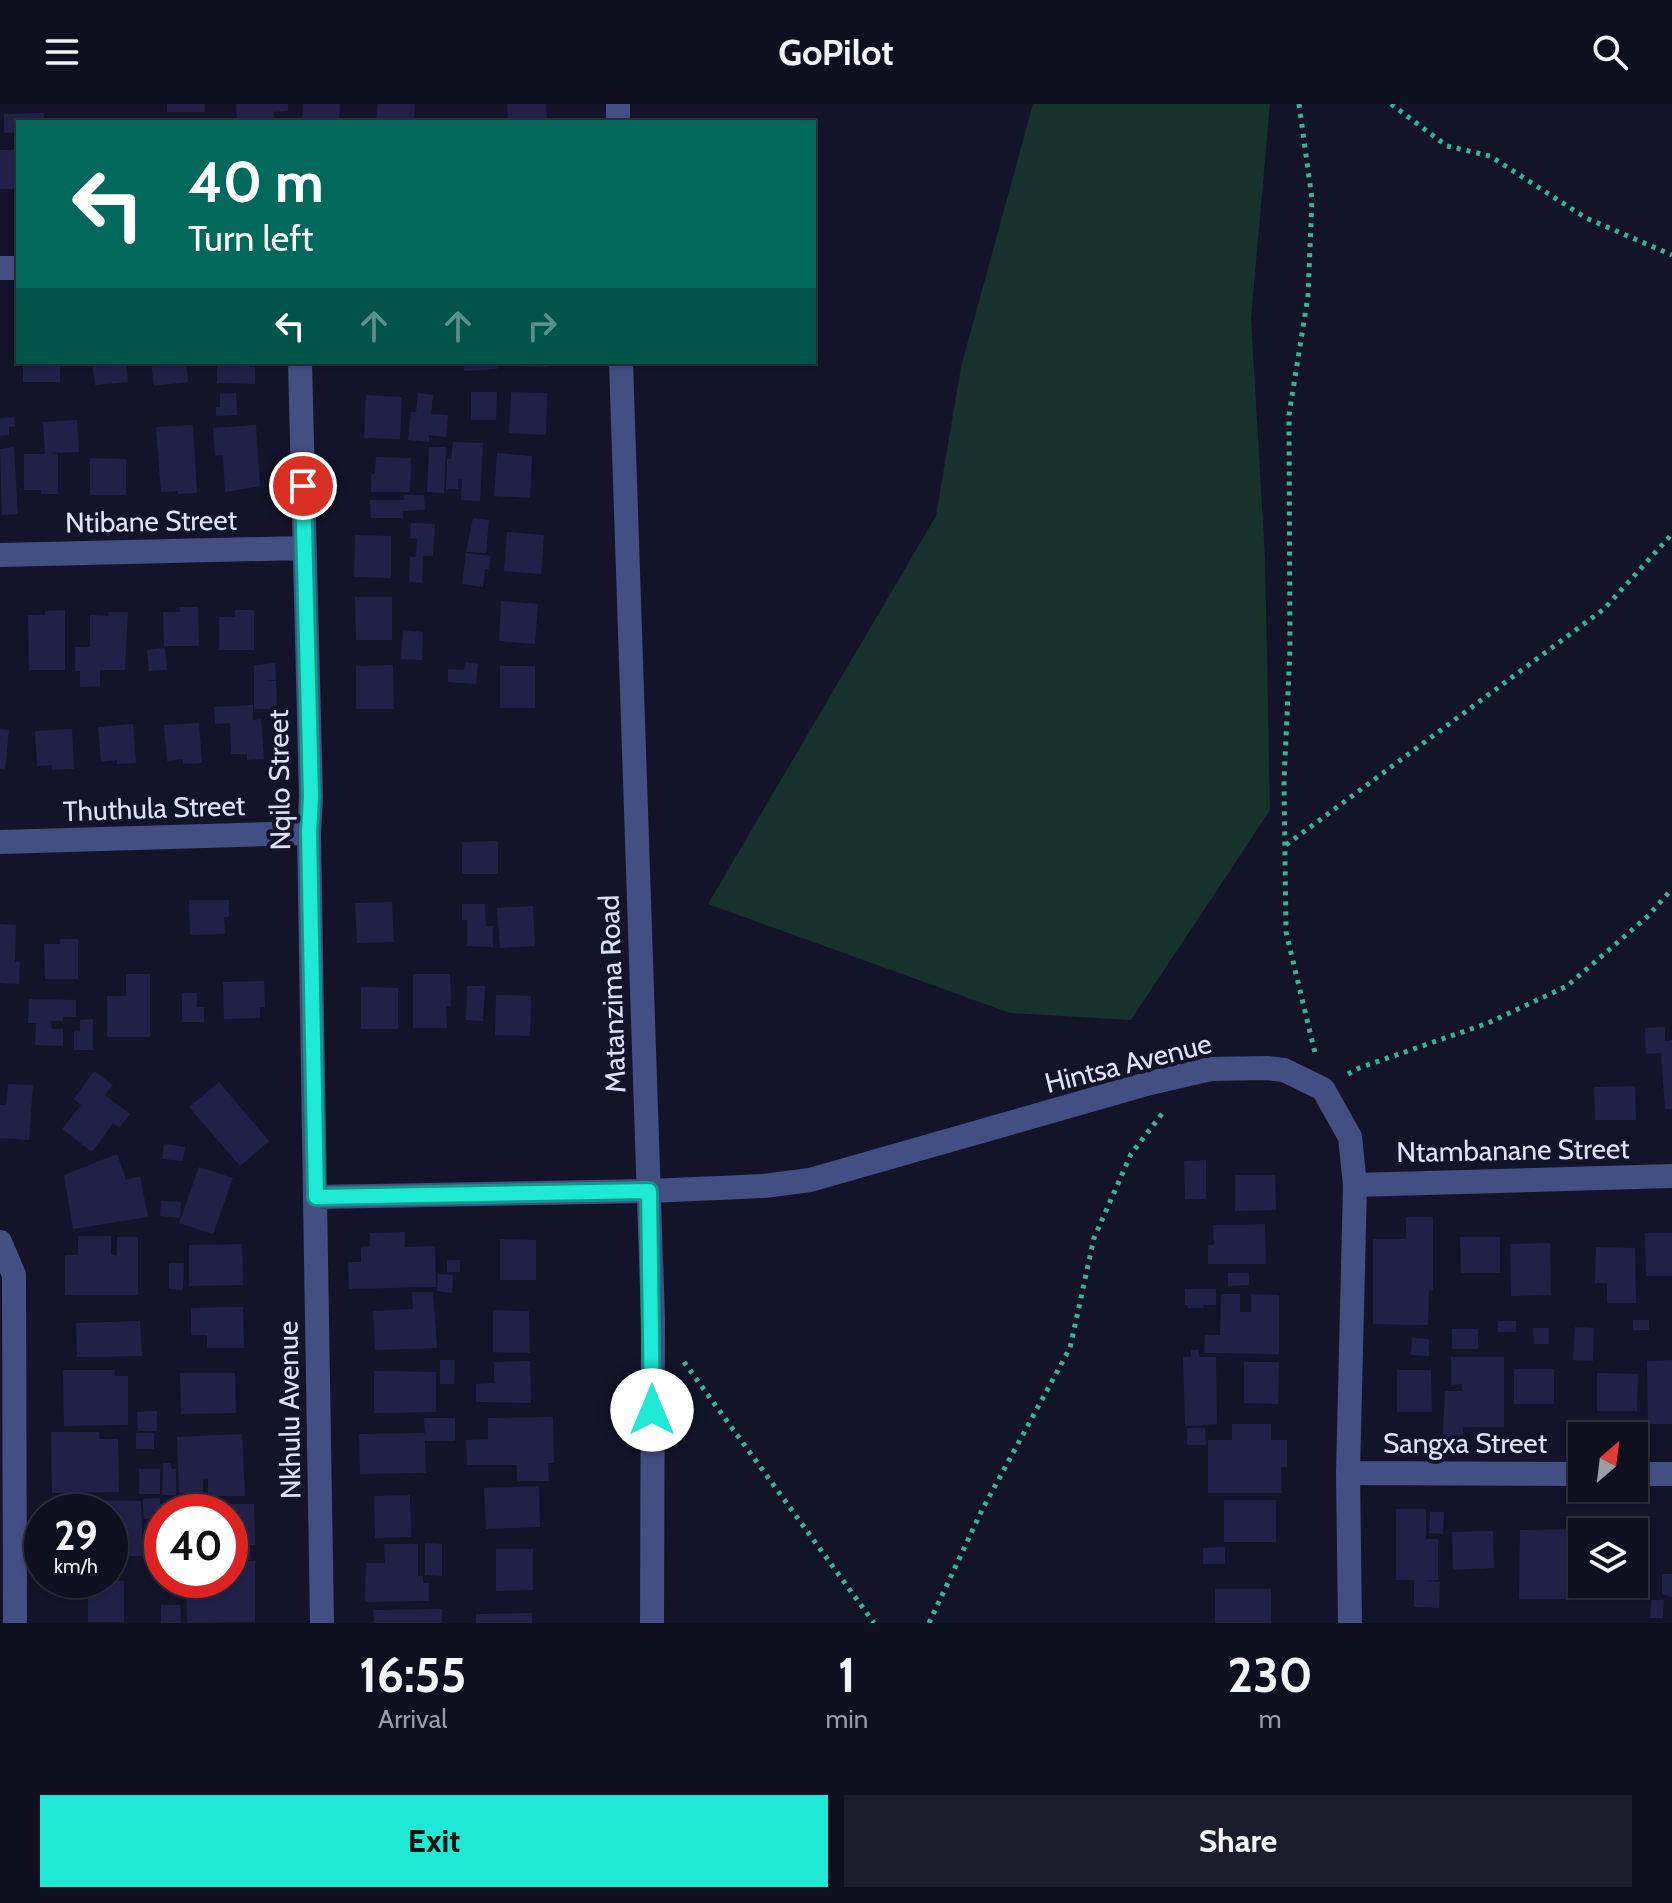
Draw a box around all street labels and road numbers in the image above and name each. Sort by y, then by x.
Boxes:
street label: Ntibane Street [65,503,237,539]
street label: Nqilo Street [261,709,297,851]
street label: Thuthula Street [62,788,246,828]
street label: Matanzima Road [592,894,632,1094]
street label: Hintsa Avenue [1041,1026,1215,1100]
street label: Ntambanane Street [1396,1131,1630,1169]
street label: Nkhulu Avenue [270,1321,308,1499]
street label: Sangxa Street [1383,1426,1547,1460]

